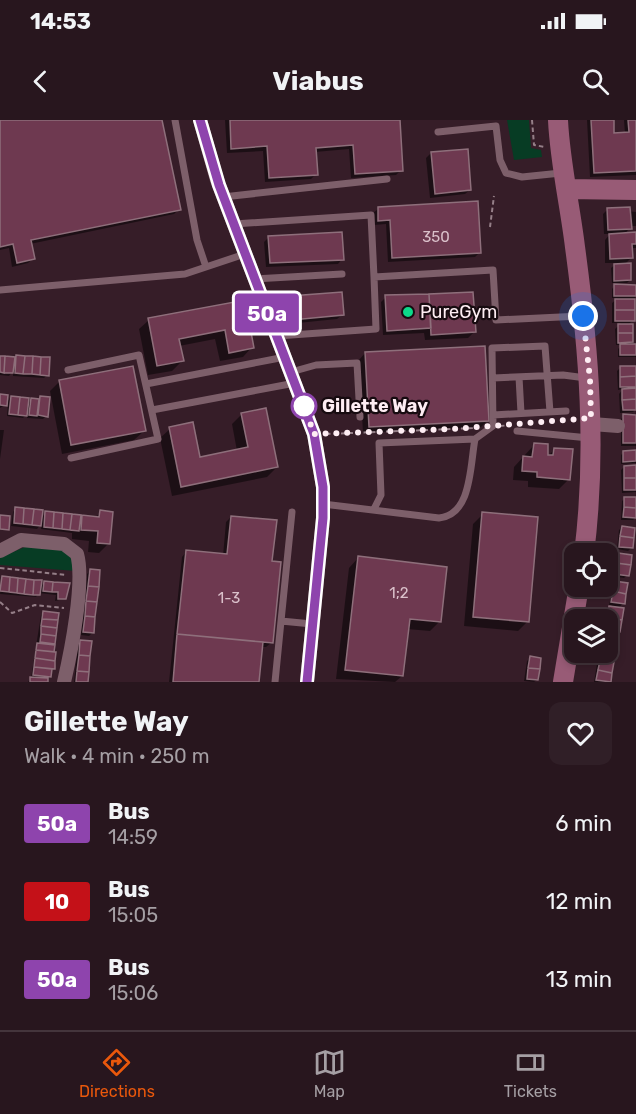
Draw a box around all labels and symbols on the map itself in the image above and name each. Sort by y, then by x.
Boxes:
house number: 350 [422,228,450,246]
line badge: 50a [232,294,302,332]
place label: PureGym [420,301,497,323]
your location [568,301,598,331]
marker: PureGym [401,305,415,319]
marker: Gillette Way [291,393,317,419]
place label: Gillette Way [322,395,428,417]
house number: 1;2 [389,584,409,602]
house number: 1-3 [218,589,240,607]

